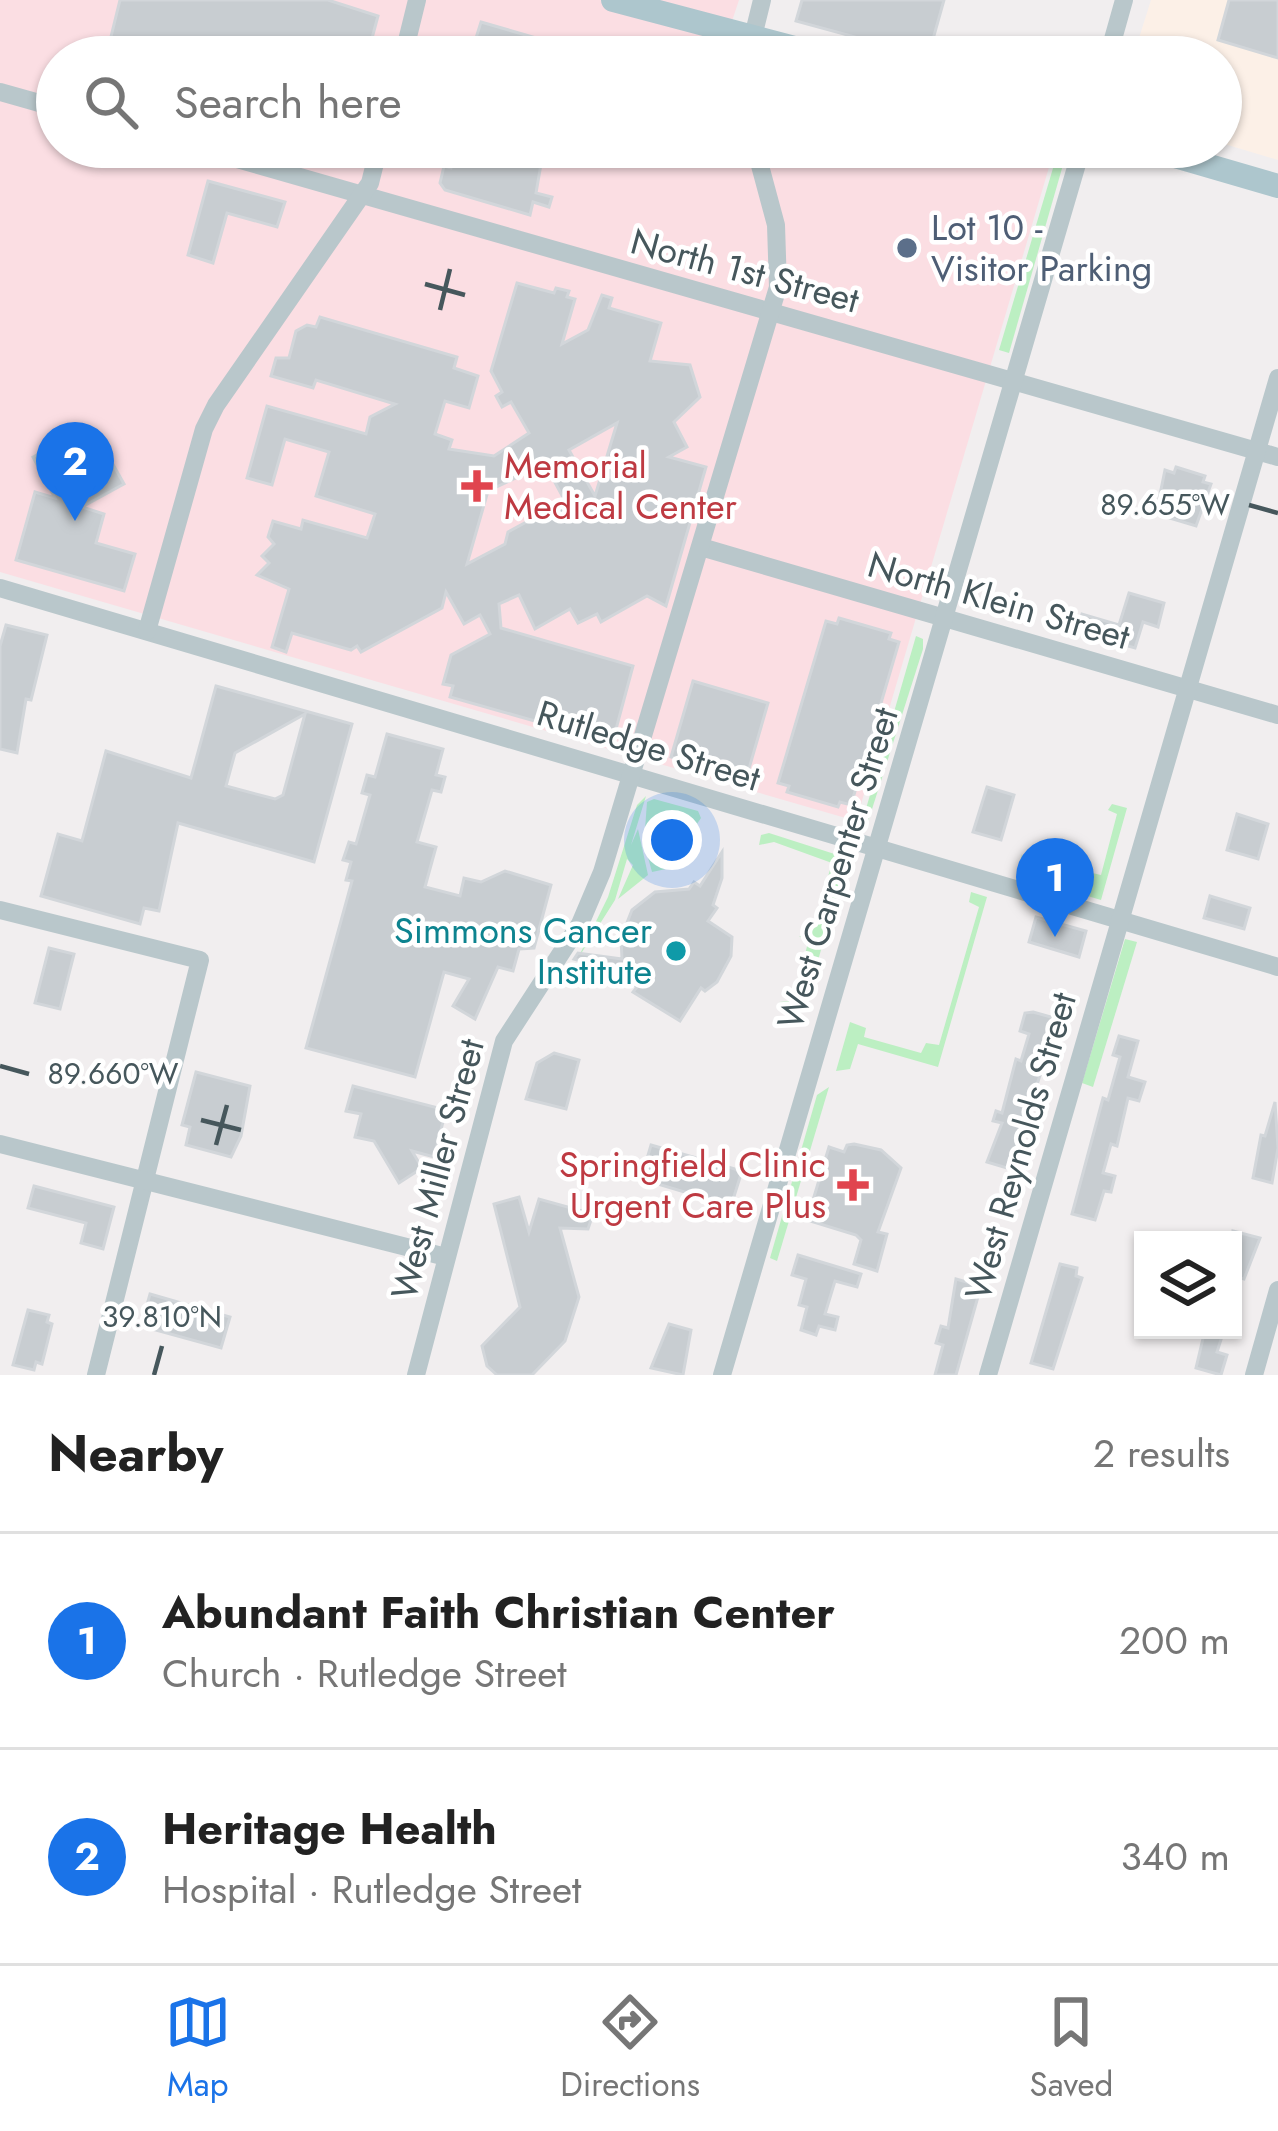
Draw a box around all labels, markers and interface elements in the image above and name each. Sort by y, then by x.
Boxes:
search box [36,36,1242,168]
icon: search [78,69,144,135]
text: Search here [174,70,402,135]
place label: Lot 10 - Visitor Parking [931,201,1152,294]
street label: North 1st Street [625,215,865,326]
marker: Lot 10 - Visitor Parking [894,235,920,261]
pin: 2 [36,422,114,521]
place label: Memorial Medical Center [504,439,737,532]
marker: Memorial Medical Center [461,470,493,502]
text: 89.655°W [1100,483,1230,526]
street label: North Klein Street [862,538,1136,662]
street label: Rutledge Street [531,686,767,804]
street label: West Carpenter Street [763,700,911,1035]
your location [642,810,702,870]
pin: 1 [1016,838,1094,937]
place label: Simmons Cancer Institute [394,904,653,997]
marker: Simmons Cancer Institute [663,938,689,964]
street label: West Reynolds Street [951,986,1089,1306]
street label: West Miller Street [377,1033,497,1305]
text: 89.660°W [47,1052,179,1095]
place label: Springfield Clinic Urgent Care Plus [559,1138,826,1231]
marker: Springfield Clinic Urgent Care Plus [837,1169,869,1201]
map controls [1134,1231,1242,1339]
button: layers [1134,1231,1242,1339]
text: 39.810°N [102,1295,222,1338]
text: Nearby [48,1416,223,1490]
text: 2 results [1093,1425,1230,1482]
text: Abundant Faith Christian Center [162,1580,835,1645]
text: 1 [77,1612,97,1669]
text: 200 m [1119,1612,1230,1669]
text: Church · Rutledge Street [162,1645,567,1702]
text: Heritage Health [162,1796,497,1861]
text: 2 [74,1828,100,1885]
text: 340 m [1120,1828,1230,1885]
text: Hospital · Rutledge Street [162,1861,582,1918]
tab: Map [165,1989,231,2108]
tab: Directions [560,1989,700,2108]
tab: Saved [1030,1989,1113,2108]

